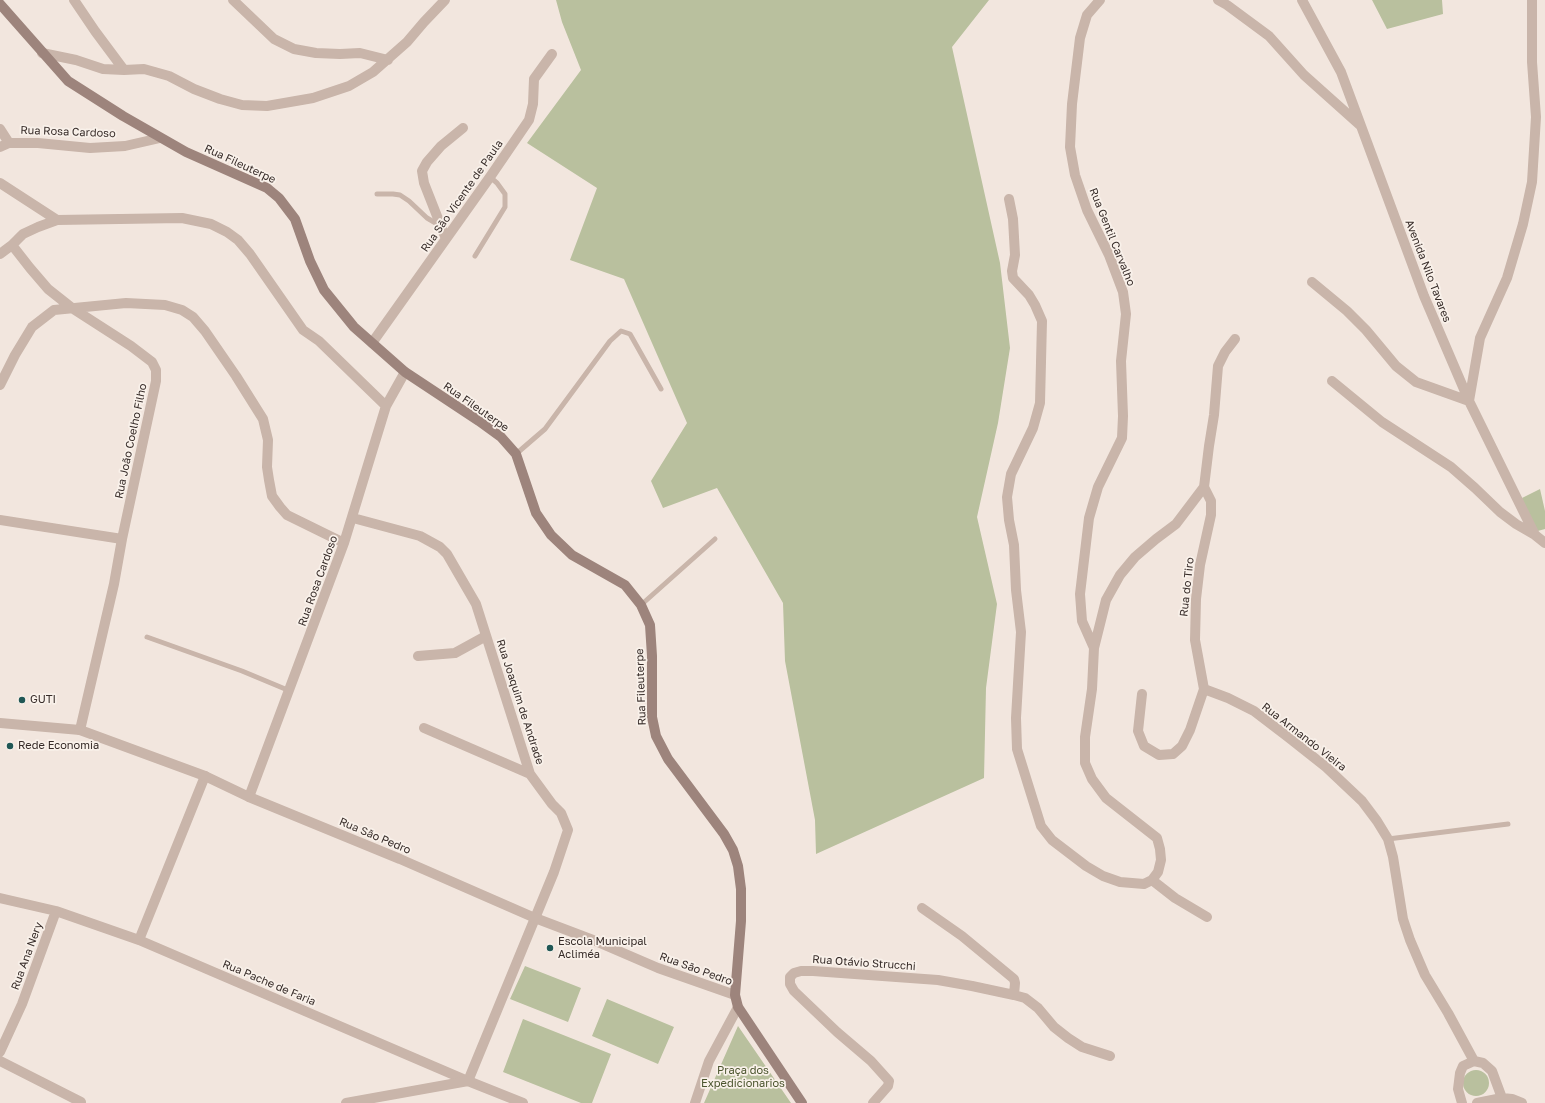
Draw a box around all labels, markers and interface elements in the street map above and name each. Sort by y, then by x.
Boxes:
street label: Rua Rosa Cardoso [20,124,116,140]
street label: Rua São Vicente de Paula [418,137,506,255]
street label: Rua Fileuterpe [202,142,278,186]
street label: Rua Gentil Carvalho [1086,186,1138,288]
street label: Avenida Nilo Tavares [1402,218,1454,324]
street label: Rua Fileuterpe [441,380,511,434]
street label: Rua João Coelho Filho [112,382,150,500]
street label: Rua Rosa Cardoso [295,534,341,628]
street label: Rua do Tiro [1177,557,1197,617]
street label: Rua Joaquim de Andrade [493,638,547,766]
street label: Rua Fileuterpe [633,648,649,726]
place label: GUTI [30,693,56,707]
marker: GUTI [17,695,27,705]
street label: Rua Armando Vieira [1259,700,1349,774]
place label: Rede Economia [18,739,99,753]
marker: Rede Economia [5,741,15,751]
street label: Rua São Pedro [337,815,413,857]
street label: Rua Ana Nery [9,920,45,992]
place label: Escola Municipal Acliméa [558,935,647,961]
marker: Escola Municipal Acliméa [545,943,555,953]
street label: Rua São Pedro [658,950,734,988]
street label: Rua Otávio Strucchi [812,953,916,973]
street label: Rua Pache de Faria [220,957,318,1009]
park label: Praça dos Expedicionarios [701,1064,785,1090]

